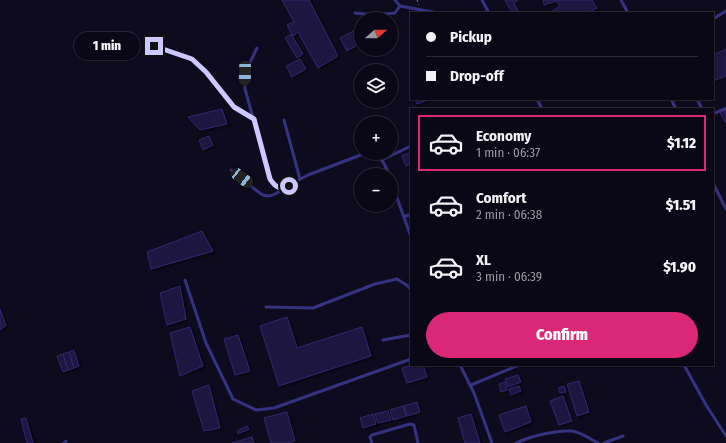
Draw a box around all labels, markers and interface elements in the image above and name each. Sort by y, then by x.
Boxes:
north arrow [354,12,398,56]
map controls [354,12,398,212]
text: Pickup [450,28,492,46]
callout: 1 min [74,32,140,60]
route end [145,37,163,55]
text: 1 min [93,38,121,53]
car [239,61,251,85]
button: layers [354,64,398,108]
text: Drop-off [450,67,504,85]
button: + [354,116,398,160]
icon: car [428,125,464,161]
text: Economy [476,127,531,145]
text: $1.12 [667,134,696,152]
text: 1 min · 06:37 [476,145,540,160]
car [229,166,255,190]
button: − [354,168,398,212]
route start [280,177,298,195]
icon: car [428,187,464,223]
text: Comfort [476,189,527,207]
text: $1.51 [666,196,696,214]
text: 2 min · 06:38 [476,207,542,222]
icon: car [428,249,464,285]
text: XL [476,251,491,269]
text: $1.90 [663,258,696,276]
text: 3 min · 06:39 [476,269,542,284]
button: Confirm [426,312,698,358]

